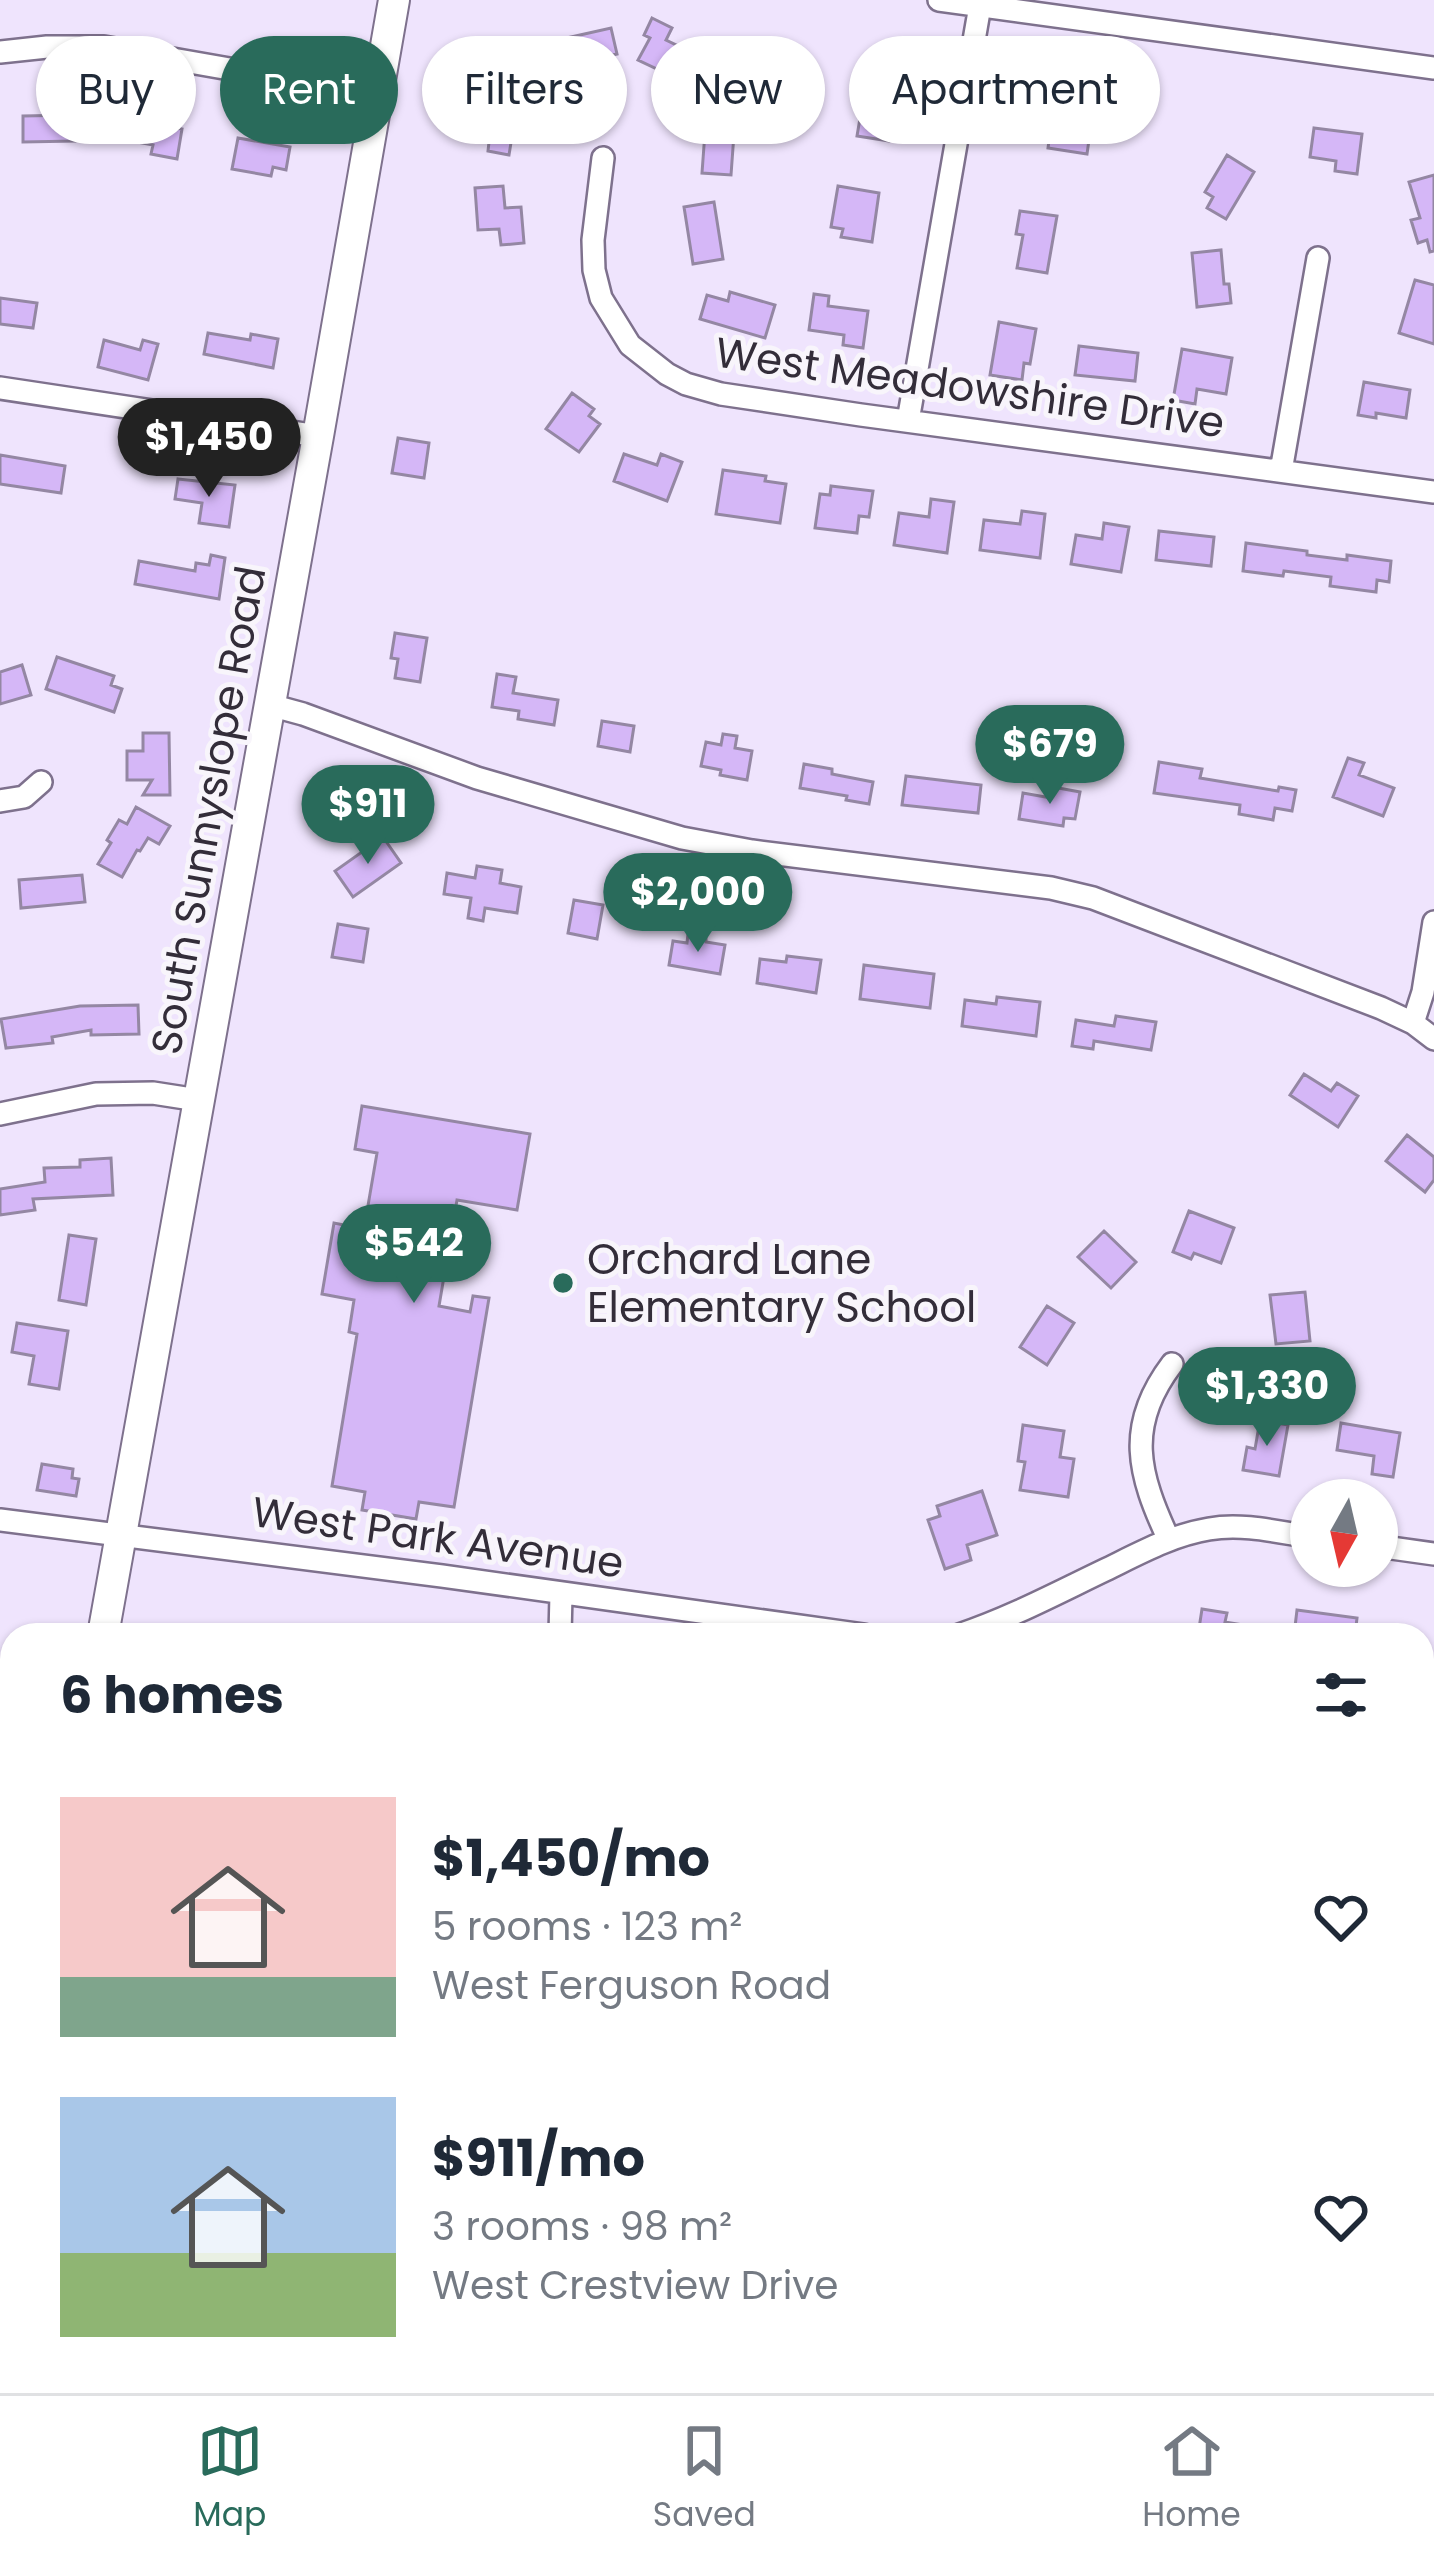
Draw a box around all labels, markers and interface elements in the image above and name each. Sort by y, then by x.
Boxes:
chip: Buy [36,36,196,144]
chip: Rent [220,36,398,144]
chip: Filters [422,36,627,144]
chip: New [651,36,825,144]
chip: Apartment [849,36,1160,144]
street label: West Meadowshire Drive [712,323,1228,452]
pin: $1,450 [111,398,307,500]
text: $1,450 [145,409,273,464]
street label: South Sunnyslope Road [136,561,280,1059]
pin: $679 [979,705,1121,807]
text: $679 [1002,716,1098,771]
pin: $911 [297,765,439,867]
text: $911 [329,776,407,831]
pin: $2,000 [600,853,796,955]
text: $2,000 [630,864,766,919]
pin: $542 [343,1204,485,1306]
text: $542 [364,1215,464,1270]
place label: Orchard Lane Elementary School [587,1230,976,1337]
marker: Orchard Lane Elementary School [550,1270,576,1296]
pin: $1,330 [1169,1347,1365,1449]
text: $1,330 [1205,1358,1329,1413]
north arrow [1290,1479,1398,1587]
map controls [1290,1479,1398,1587]
street label: West Park Avenue [248,1482,627,1593]
text: 6 homes [60,1659,284,1731]
icon: filters [1308,1662,1374,1728]
text: $1,450/mo [432,1822,710,1894]
icon: home [156,1845,300,1989]
icon: heart [1308,1884,1374,1950]
text: 5 rooms · 123 m² [432,1899,742,1954]
text: West Ferguson Road [432,1958,831,2013]
text: $911/mo [432,2122,645,2194]
icon: home [156,2145,300,2289]
icon: heart [1308,2184,1374,2250]
text: 3 rooms · 98 m² [432,2199,732,2254]
text: West Crestview Drive [432,2258,838,2313]
tab: Map [193,2418,266,2540]
tab: Saved [653,2418,756,2540]
tab: Home [1142,2418,1241,2540]

